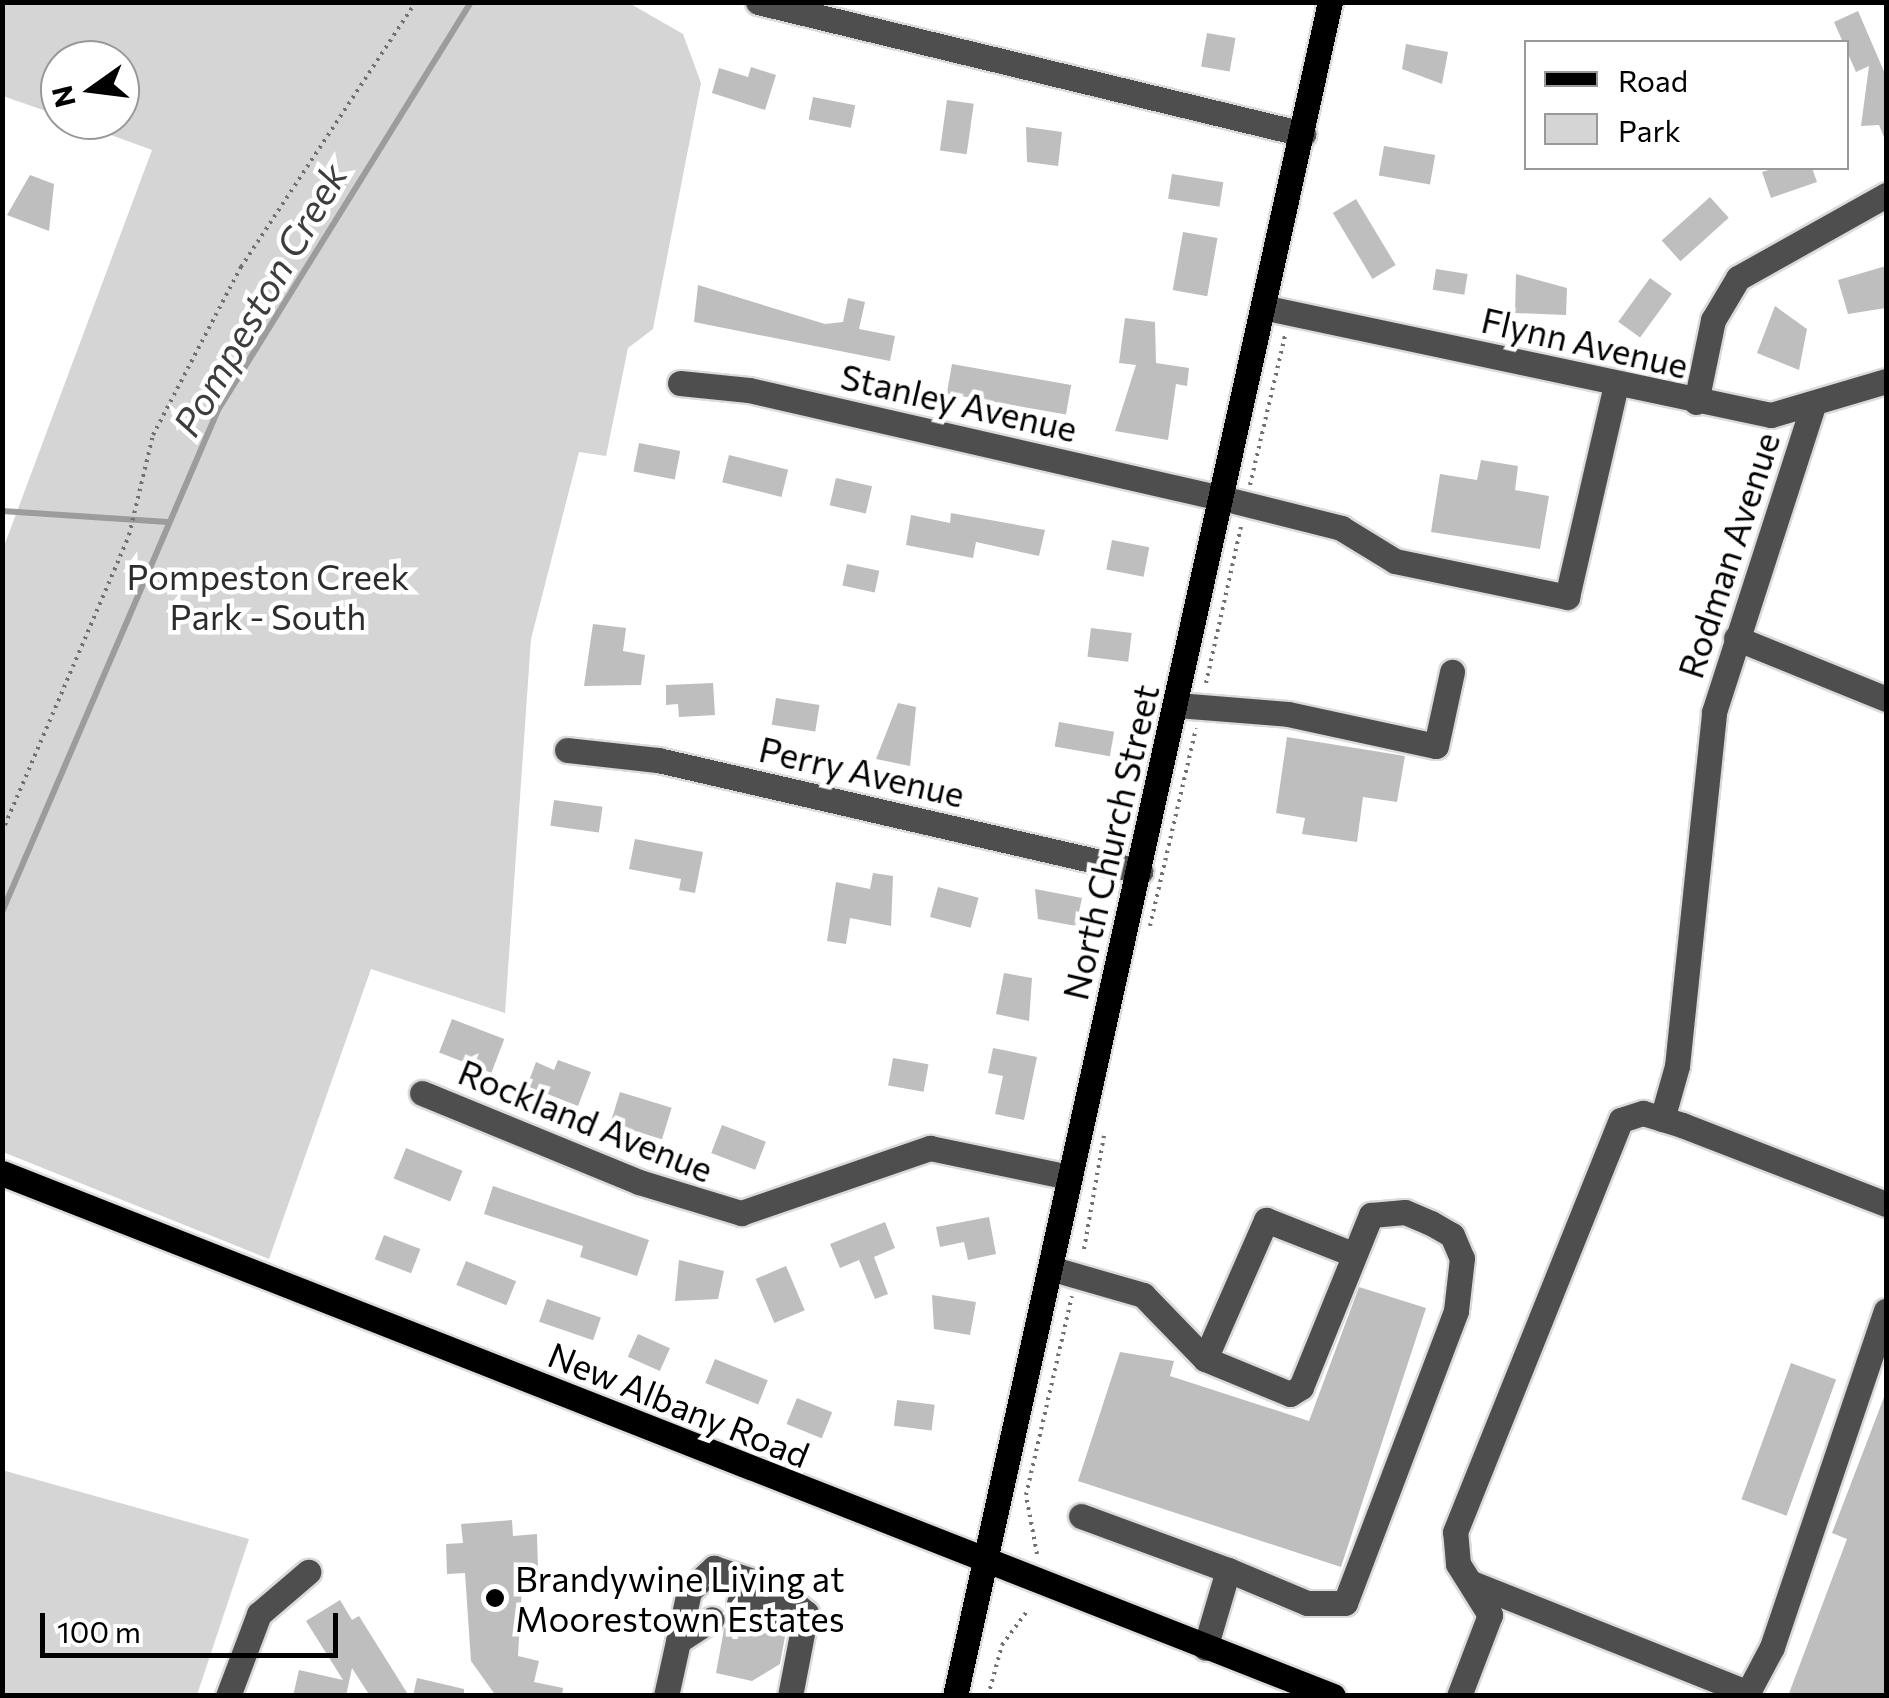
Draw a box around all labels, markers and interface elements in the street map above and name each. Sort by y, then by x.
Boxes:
north arrow [40,40,140,140]
legend [1524,40,1849,170]
text: Road [1618,61,1688,98]
text: N [44,82,82,111]
text: Park [1618,111,1681,148]
water label: Pompeston Creek [162,155,356,443]
street label: Flynn Avenue [1478,298,1692,386]
street label: Stanley Avenue [837,354,1081,450]
street label: Rodman Avenue [1669,427,1787,683]
park label: Pompeston Creek Park - South [127,555,409,637]
street label: North Church Street [1053,680,1167,1004]
street label: Perry Avenue [755,727,969,815]
street label: Rockland Avenue [453,1050,719,1190]
street label: New Albany Road [543,1333,815,1475]
place label: Brandywine Living at Moorestown Estates [515,1557,845,1639]
marker: Brandywine Living at Moorestown Estates [484,1587,506,1609]
scale bar [45,1593,342,1655]
text: 100 m [57,1612,141,1649]

